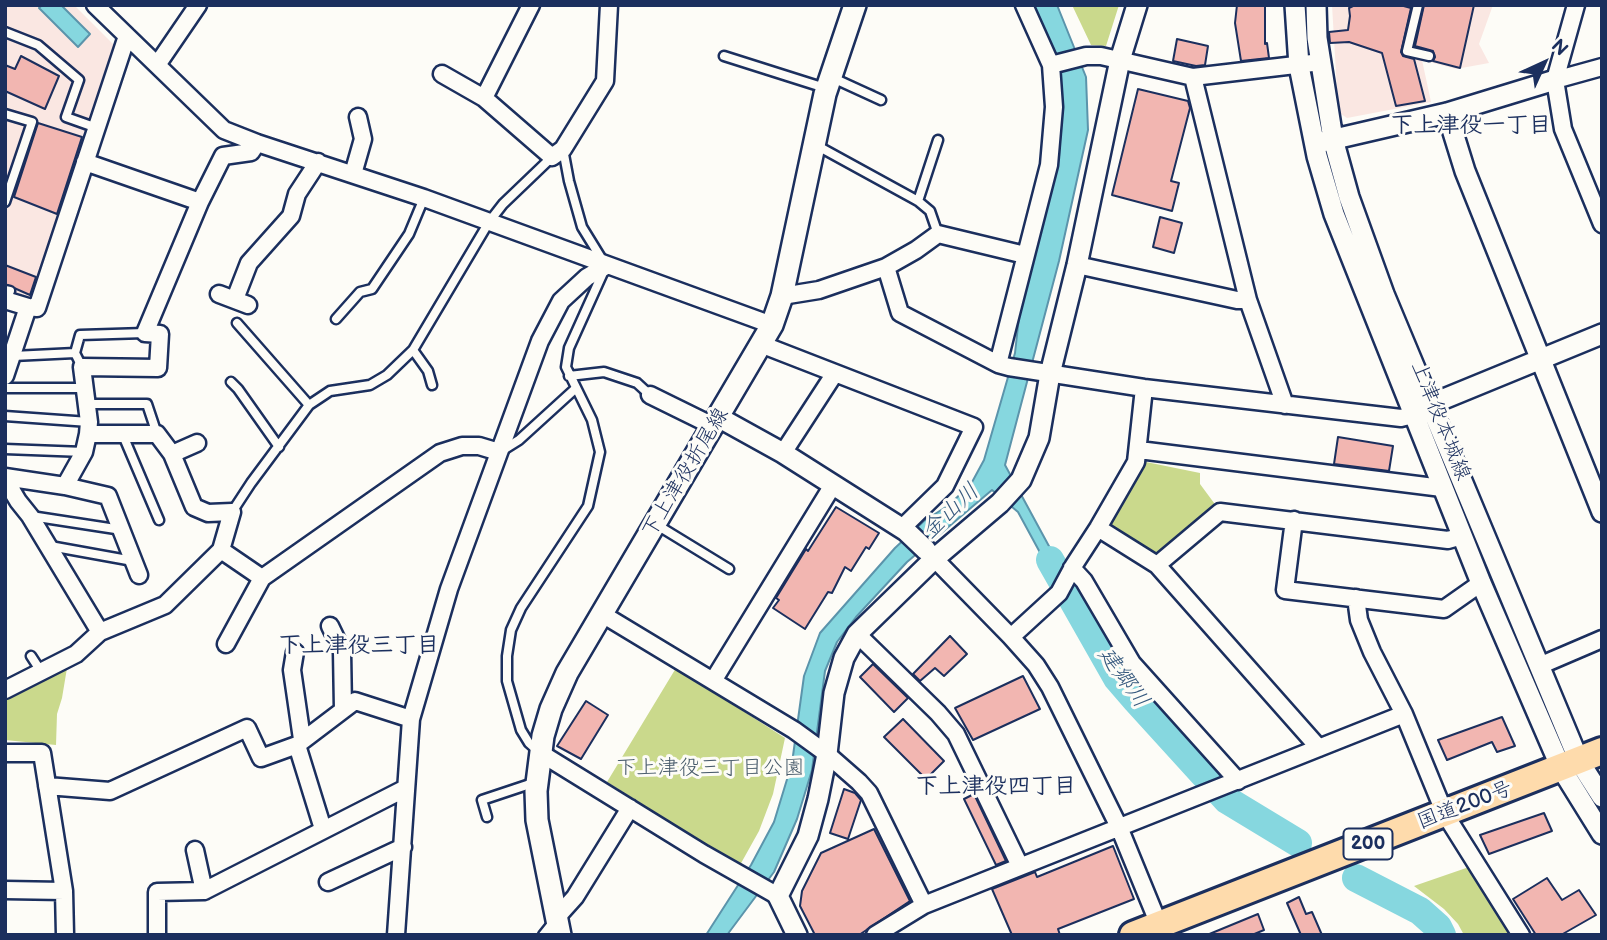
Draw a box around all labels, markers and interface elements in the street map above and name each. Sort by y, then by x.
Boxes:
north arrow [1509,28,1579,98]
text: N [1546,35,1572,61]
district label: 下上津役一丁目 [1391,112,1551,140]
street label: 上津役本城線 [1405,358,1475,484]
street label: 下上津役折尾線 [637,404,735,542]
water label: 金山川 [916,478,986,546]
district label: 下上津役三丁目 [279,632,439,660]
water label: 建郷川 [1092,642,1154,714]
park label: 下上津役三丁目公園 [616,756,804,782]
district label: 下上津役四丁目 [916,773,1076,801]
street label: 国道200号 [1414,776,1516,836]
road number: 200 [1344,828,1392,860]

